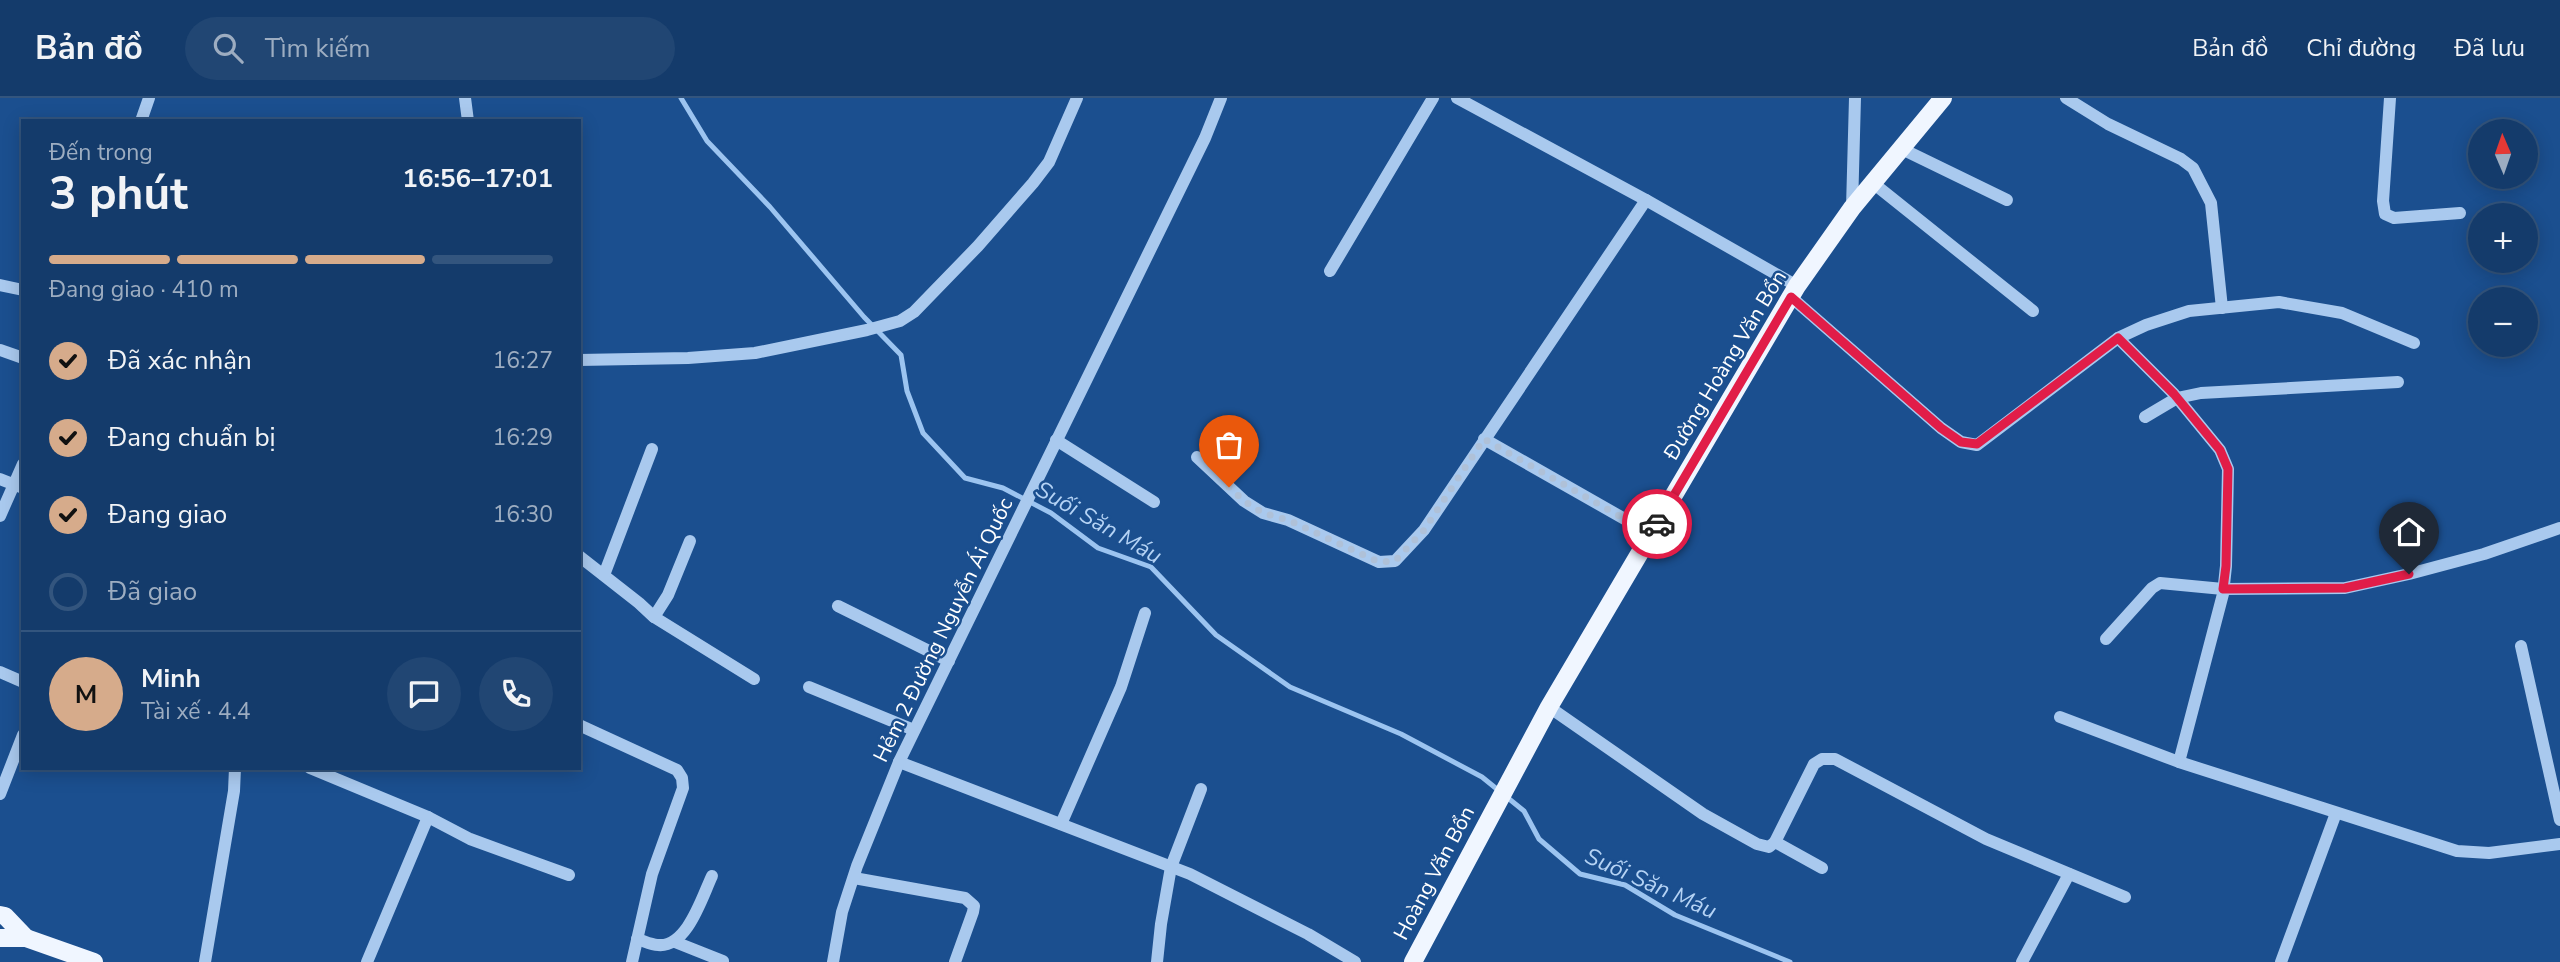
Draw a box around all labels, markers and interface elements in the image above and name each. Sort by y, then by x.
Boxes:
search box [185,17,675,80]
text: Bản đồ [35,26,143,71]
icon: search [209,29,247,67]
text: Tìm kiếm [265,31,371,66]
text: Bản đồ [2192,32,2268,64]
text: Chỉ đường [2306,32,2416,64]
text: Đã lưu [2454,32,2525,64]
north arrow [2468,119,2538,189]
map controls [2468,119,2538,357]
text: Đến trong [49,137,153,168]
text: 16:56–17:01 [402,161,553,196]
text: 3 phút [49,162,188,225]
button: + [2468,203,2538,273]
street label: Đường Hoàng Văn Bổn [1657,265,1793,466]
text: Đang giao · 410 m [49,274,239,305]
button: − [2468,287,2538,357]
icon: check [49,342,87,380]
text: Đã xác nhận [108,343,252,378]
text: 16:27 [493,345,553,376]
pin [1199,415,1259,487]
icon: check [49,419,87,457]
text: Đang chuẩn bị [108,420,276,455]
text: 16:29 [493,422,553,453]
icon: bag [1210,426,1248,464]
water label: Suối Săn Máu [1030,474,1168,571]
courier [1622,489,1692,559]
street label: Hẻm 2 Đường Nguyễn Ái Quốc [867,493,1019,767]
icon: check [49,496,87,534]
text: Đang giao [108,497,227,532]
text: 16:30 [493,499,553,530]
pin [2379,502,2439,574]
icon: car [1638,505,1676,543]
icon: home [2390,513,2428,551]
text: Đã giao [108,574,197,609]
button: chat [387,657,461,731]
button: phone [479,657,553,731]
text: Minh [141,661,201,696]
text: M [75,677,97,712]
text: Tài xế · 4.4 [141,696,250,727]
street label: Hoàng Văn Bổn [1387,801,1481,945]
water label: Suối Săn Máu [1580,841,1722,926]

